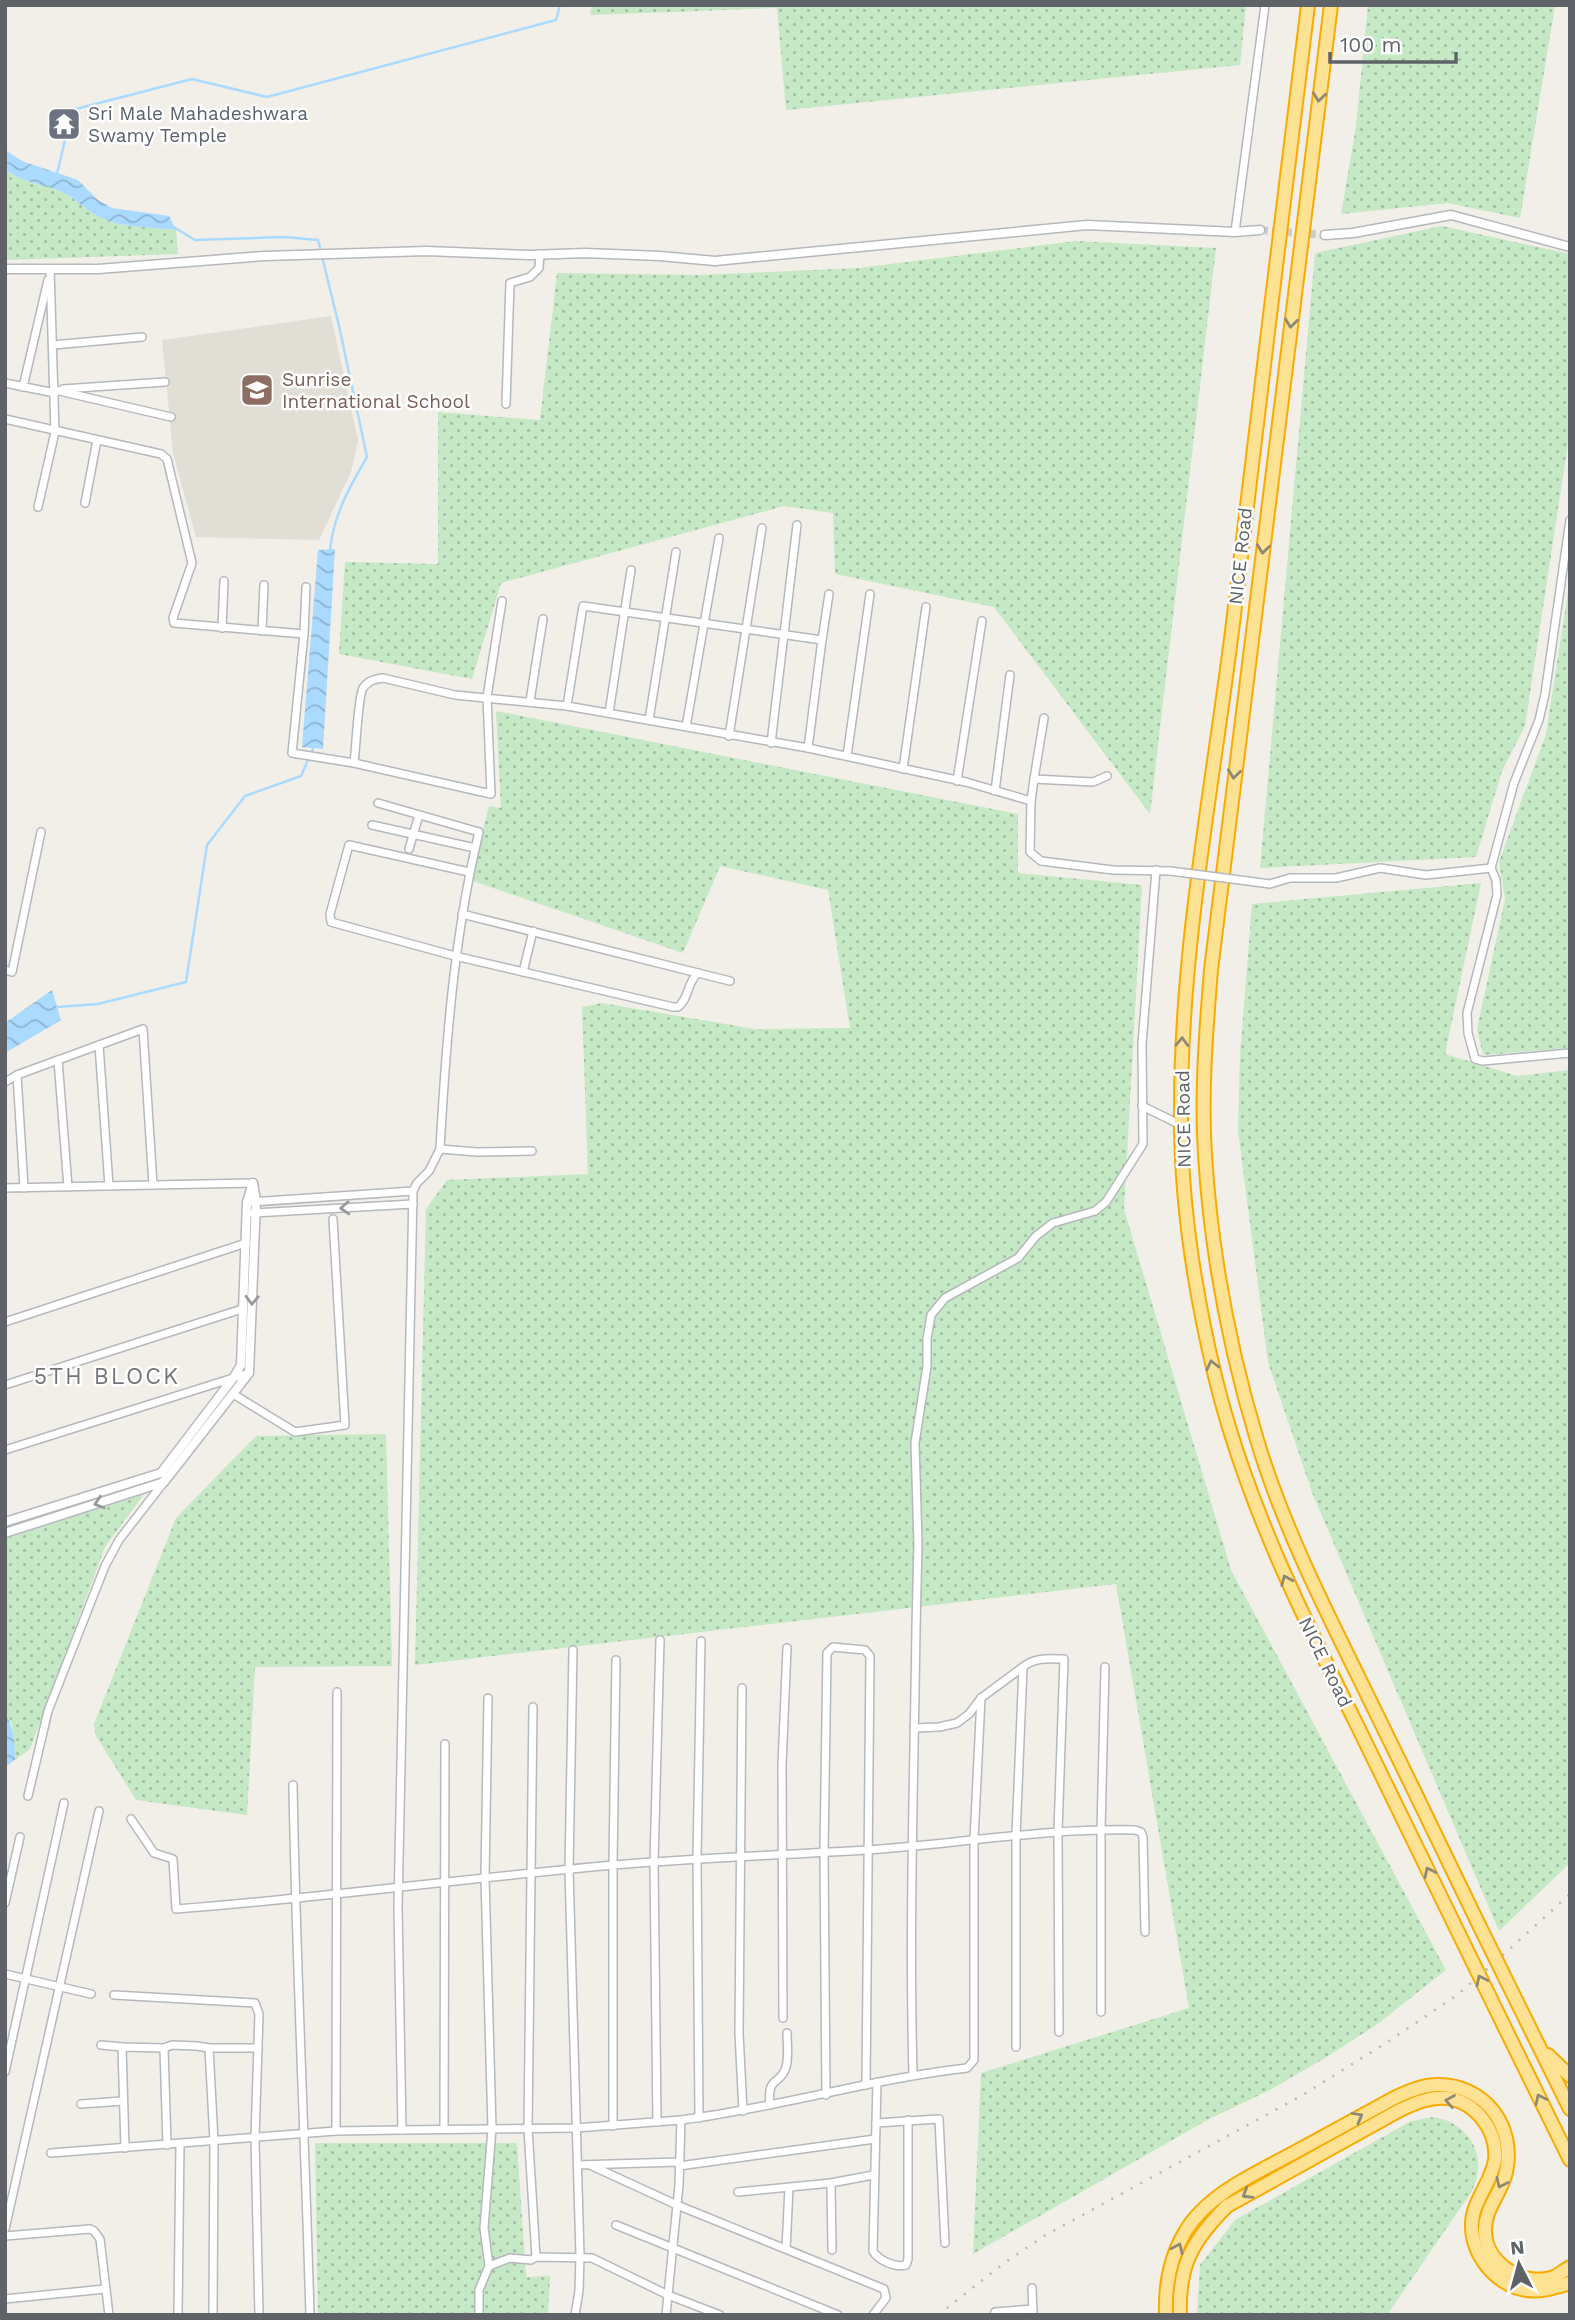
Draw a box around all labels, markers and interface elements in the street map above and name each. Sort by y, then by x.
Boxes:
scale bar [1330,21,1456,65]
text: 100 m [1340,32,1402,57]
one-way arrow [1312,91,1327,103]
place label: Sri Male Mahadeshwara Swamy Temple [88,102,308,147]
temple icon: Sri Male Mahadeshwara Swamy Temple [45,105,83,143]
one-way arrow [1284,317,1299,329]
place label: Sunrise International School [282,368,470,413]
school or university icon: Sunrise International School [238,371,276,409]
street label: NICE Road [1224,506,1257,606]
one-way arrow [1256,543,1271,555]
one-way arrow [1227,769,1242,780]
one-way arrow [1175,1036,1190,1047]
street label: NICE Road [1171,1070,1196,1168]
one-way arrow [339,1200,350,1215]
one-way arrow [245,1295,260,1306]
one-way arrow [1206,1359,1221,1371]
district label: 5TH BLOCK [34,1363,180,1390]
one-way arrow [94,1494,106,1509]
one-way arrow [1280,1575,1294,1587]
street label: NICE Road [1294,1613,1357,1711]
one-way arrow [1423,1867,1437,1879]
one-way arrow [1476,1975,1490,1987]
one-way arrow [1444,2094,1456,2109]
one-way arrow [1534,2094,1548,2106]
one-way arrow [1351,2112,1364,2125]
one-way arrow [1495,2176,1509,2188]
one-way arrow [1241,2186,1254,2199]
north arrow [1484,2229,1554,2299]
text: N [1509,2235,1525,2260]
one-way arrow [1170,2243,1184,2256]

